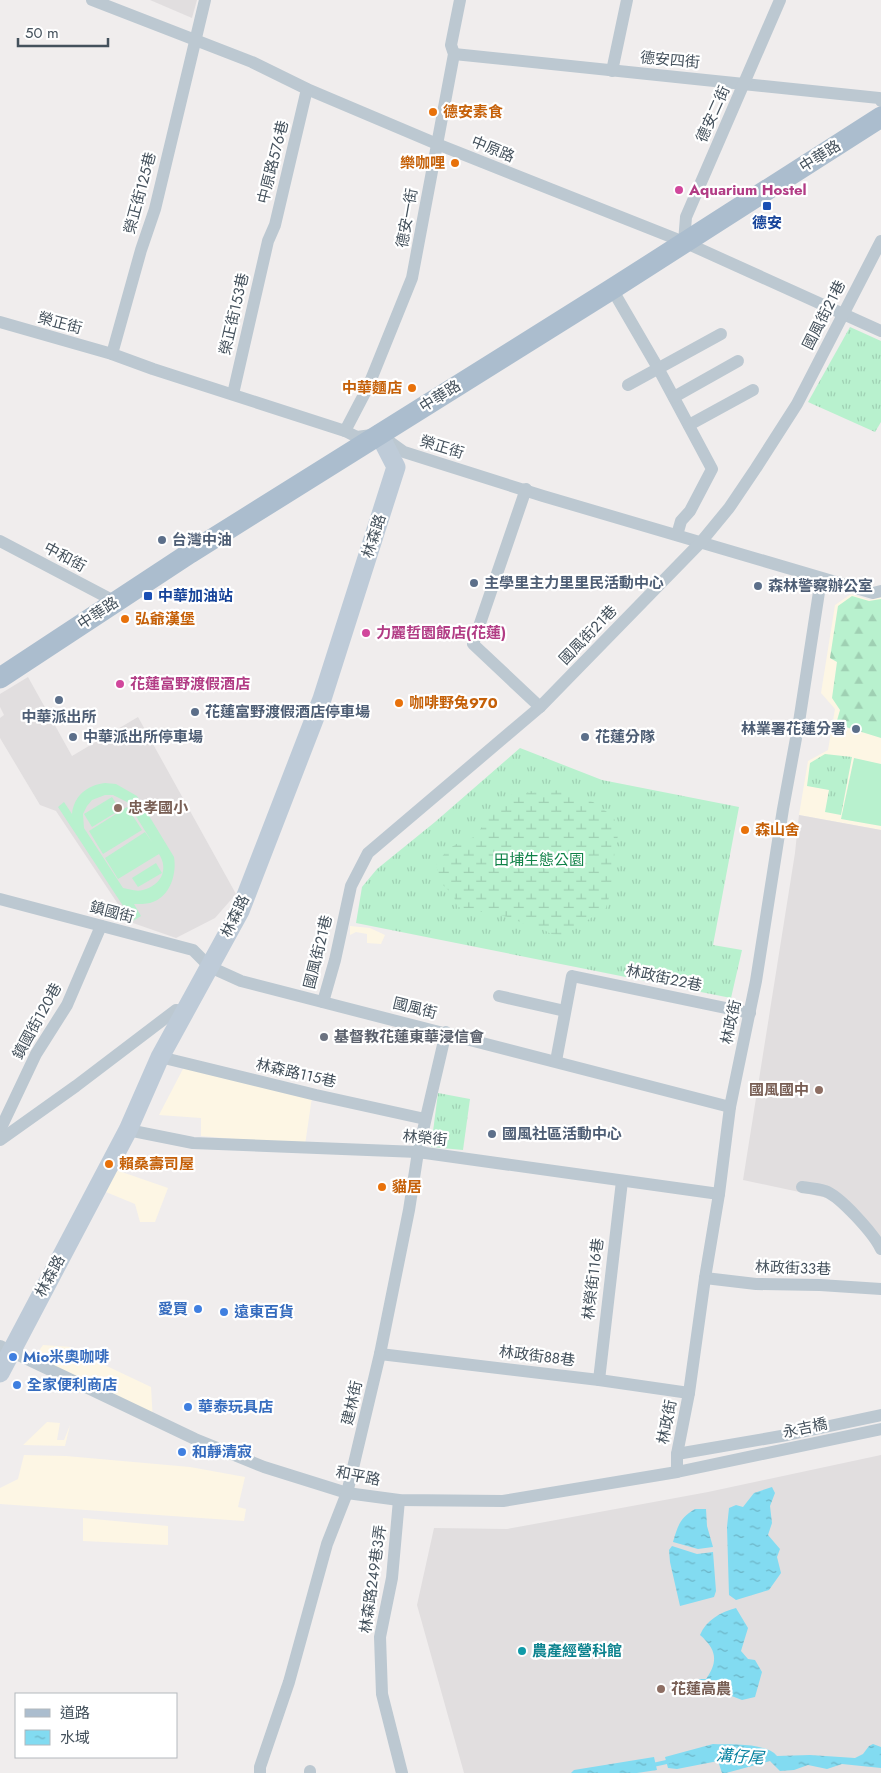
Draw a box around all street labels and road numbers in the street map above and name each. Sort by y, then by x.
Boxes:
street label: 德安四街 [639,46,701,74]
street label: 德安二街 [691,82,735,146]
street label: 中原路576巷 [252,118,294,206]
street label: 中原路 [468,130,518,168]
street label: 中華路 [795,135,845,177]
street label: 榮正街125巷 [119,150,161,236]
street label: 德安一街 [391,187,423,249]
street label: 榮正街153巷 [214,271,254,357]
street label: 國風街21巷 [797,276,851,354]
street label: 榮正街 [35,307,85,339]
street label: 中華路 [415,375,465,417]
street label: 榮正街 [417,430,467,464]
street label: 林森路 [357,511,391,561]
street label: 中和街 [40,537,90,577]
street label: 中華路 [73,592,123,634]
street label: 國風街21巷 [554,600,622,670]
street label: 林森路 [215,891,255,941]
street label: 鎮國街 [87,896,137,928]
street label: 國風街21巷 [298,913,338,991]
street label: 林政街22巷 [624,959,704,997]
street label: 鎮國街120巷 [7,979,67,1063]
street label: 國風街 [390,992,440,1024]
street label: 林政街 [716,998,746,1046]
street label: 林森路115巷 [254,1053,338,1093]
street label: 林榮街 [402,1125,448,1151]
street label: 林榮街116巷 [577,1237,609,1321]
street label: 林森路 [30,1251,70,1301]
street label: 林政街33巷 [754,1256,832,1280]
street label: 林政街88巷 [498,1340,576,1372]
street label: 建林街 [336,1379,368,1427]
street label: 林政街 [652,1398,682,1446]
street label: 永吉橋 [781,1413,829,1443]
street label: 和平路 [334,1461,382,1491]
street label: 林森路249巷3弄 [355,1523,391,1635]

